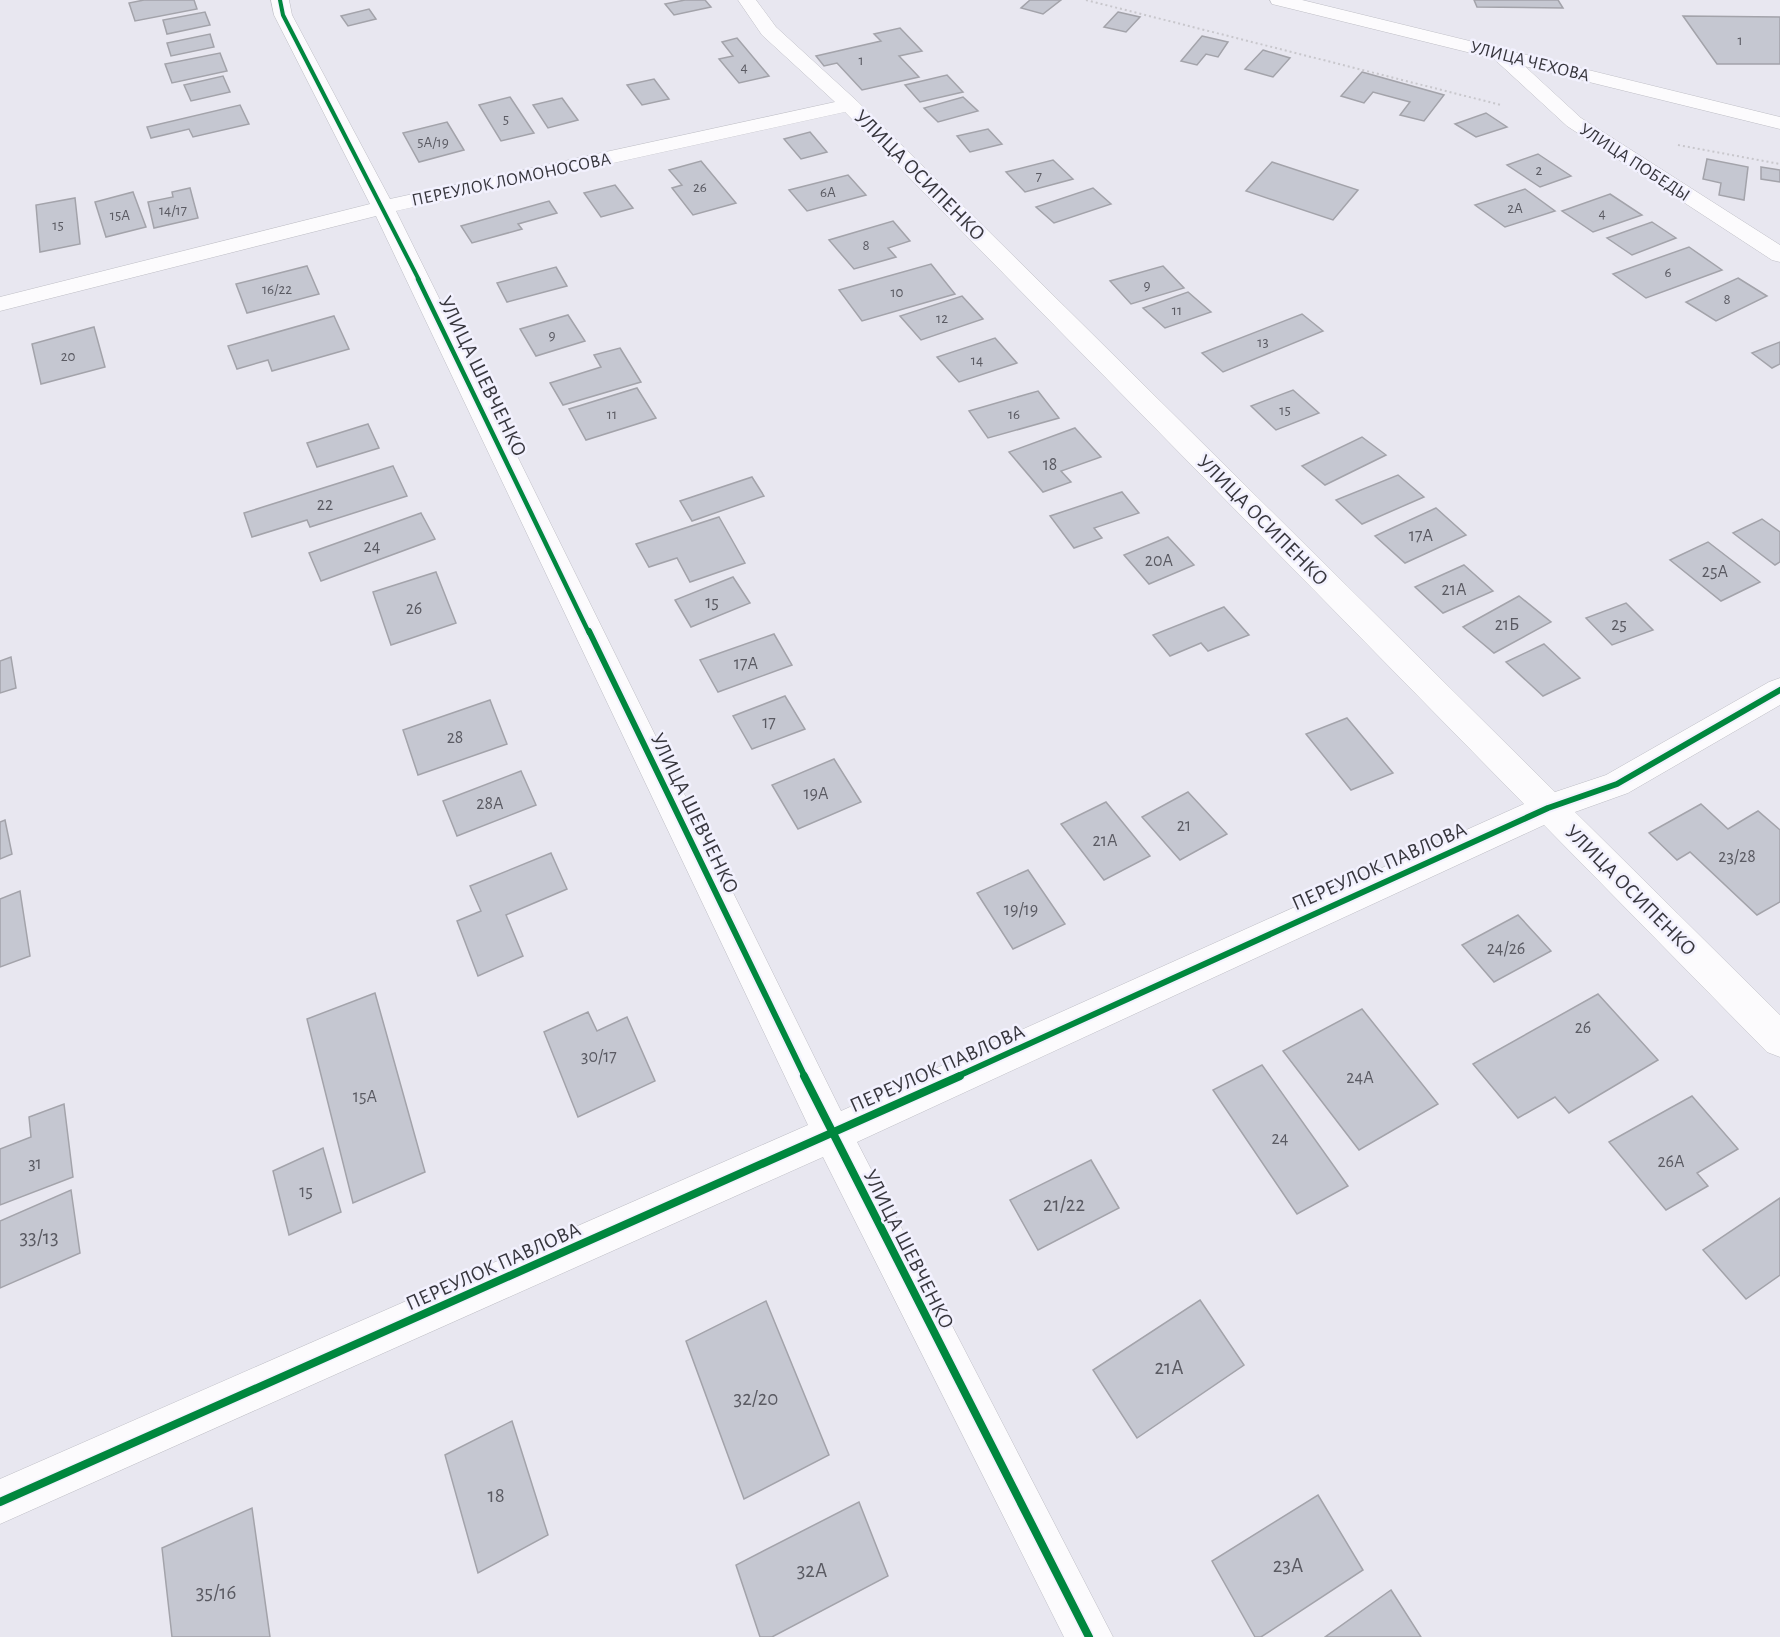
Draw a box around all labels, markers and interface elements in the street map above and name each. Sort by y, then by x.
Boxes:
house number: 1 [1737,33,1743,48]
street label: УЛИЦА ЧЕХОВА [1468,38,1592,86]
house number: 1 [858,53,864,68]
house number: 4 [740,60,748,75]
street label: УЛИЦА ОСИПЕНКО [850,106,989,245]
house number: 5 [503,112,509,127]
street label: УЛИЦА ПОБЕДЫ [1576,121,1693,205]
house number: 5А/19 [417,135,449,150]
street label: ПЕРЕУЛОК ЛОМОНОСОВА [410,150,613,210]
house number: 2 [1536,163,1543,178]
house number: 7 [1036,169,1042,184]
house number: 26 [693,180,707,195]
house number: 6А [820,185,836,200]
house number: 2А [1507,201,1523,216]
house number: 14/17 [159,203,187,218]
house number: 4 [1598,206,1606,221]
house number: 15А [110,208,130,223]
house number: 15 [52,218,64,233]
house number: 8 [862,238,870,253]
house number: 6 [1664,265,1672,280]
house number: 9 [1143,278,1151,293]
house number: 16/22 [262,282,292,297]
house number: 10 [890,285,904,300]
house number: 8 [1723,292,1731,307]
street label: УЛИЦА ШЕВЧЕНКО [435,293,530,460]
house number: 11 [1172,303,1182,318]
house number: 12 [936,311,948,326]
house number: 9 [548,328,556,343]
house number: 13 [1257,335,1269,350]
house number: 20 [61,349,75,364]
house number: 14 [971,353,983,368]
house number: 15 [1279,403,1291,418]
house number: 11 [607,407,617,422]
house number: 16 [1008,407,1020,422]
street label: УЛИЦА ОСИПЕНКО [1193,451,1332,590]
house number: 18 [1043,456,1057,474]
house number: 22 [317,496,333,514]
house number: 17А [1409,527,1434,545]
house number: 24 [364,538,381,556]
house number: 20А [1145,552,1174,570]
house number: 25А [1702,563,1729,581]
house number: 21А [1442,581,1467,599]
house number: 15 [705,594,719,612]
house number: 26 [406,600,422,618]
house number: 21Б [1495,616,1519,634]
house number: 25 [1611,616,1627,634]
house number: 17А [734,655,759,673]
house number: 17 [762,714,776,732]
house number: 28 [447,729,463,747]
street label: УЛИЦА ШЕВЧЕНКО [647,730,742,897]
house number: 19А [803,785,829,803]
house number: 28А [476,795,504,813]
house number: 21 [1177,817,1191,835]
street label: ПЕРЕУЛОК ПАВЛОВА [1289,818,1470,914]
street label: УЛИЦА ОСИПЕНКО [1561,821,1700,960]
house number: 21А [1093,832,1118,850]
house number: 23/28 [1718,848,1756,866]
house number: 19/19 [1004,901,1038,919]
house number: 24/26 [1487,940,1525,958]
house number: 26 [1575,1019,1591,1037]
street label: ПЕРЕУЛОК ПАВЛОВА [847,1020,1028,1116]
house number: 30/17 [581,1048,617,1066]
house number: 24А [1346,1069,1374,1087]
house number: 15А [353,1088,378,1106]
house number: 24 [1272,1130,1289,1148]
house number: 26А [1657,1153,1685,1171]
house number: 31 [28,1155,42,1173]
street label: УЛИЦА ШЕВЧЕНКО [859,1166,958,1332]
house number: 15 [299,1183,313,1201]
house number: 21/22 [1043,1194,1085,1215]
street label: ПЕРЕУЛОК ПАВЛОВА [403,1218,584,1314]
house number: 33/13 [19,1227,59,1248]
house number: 21А [1154,1357,1184,1378]
house number: 32/20 [734,1388,778,1409]
house number: 18 [487,1485,505,1506]
house number: 23А [1273,1555,1303,1576]
house number: 32А [797,1560,827,1581]
house number: 35/16 [196,1582,236,1603]

